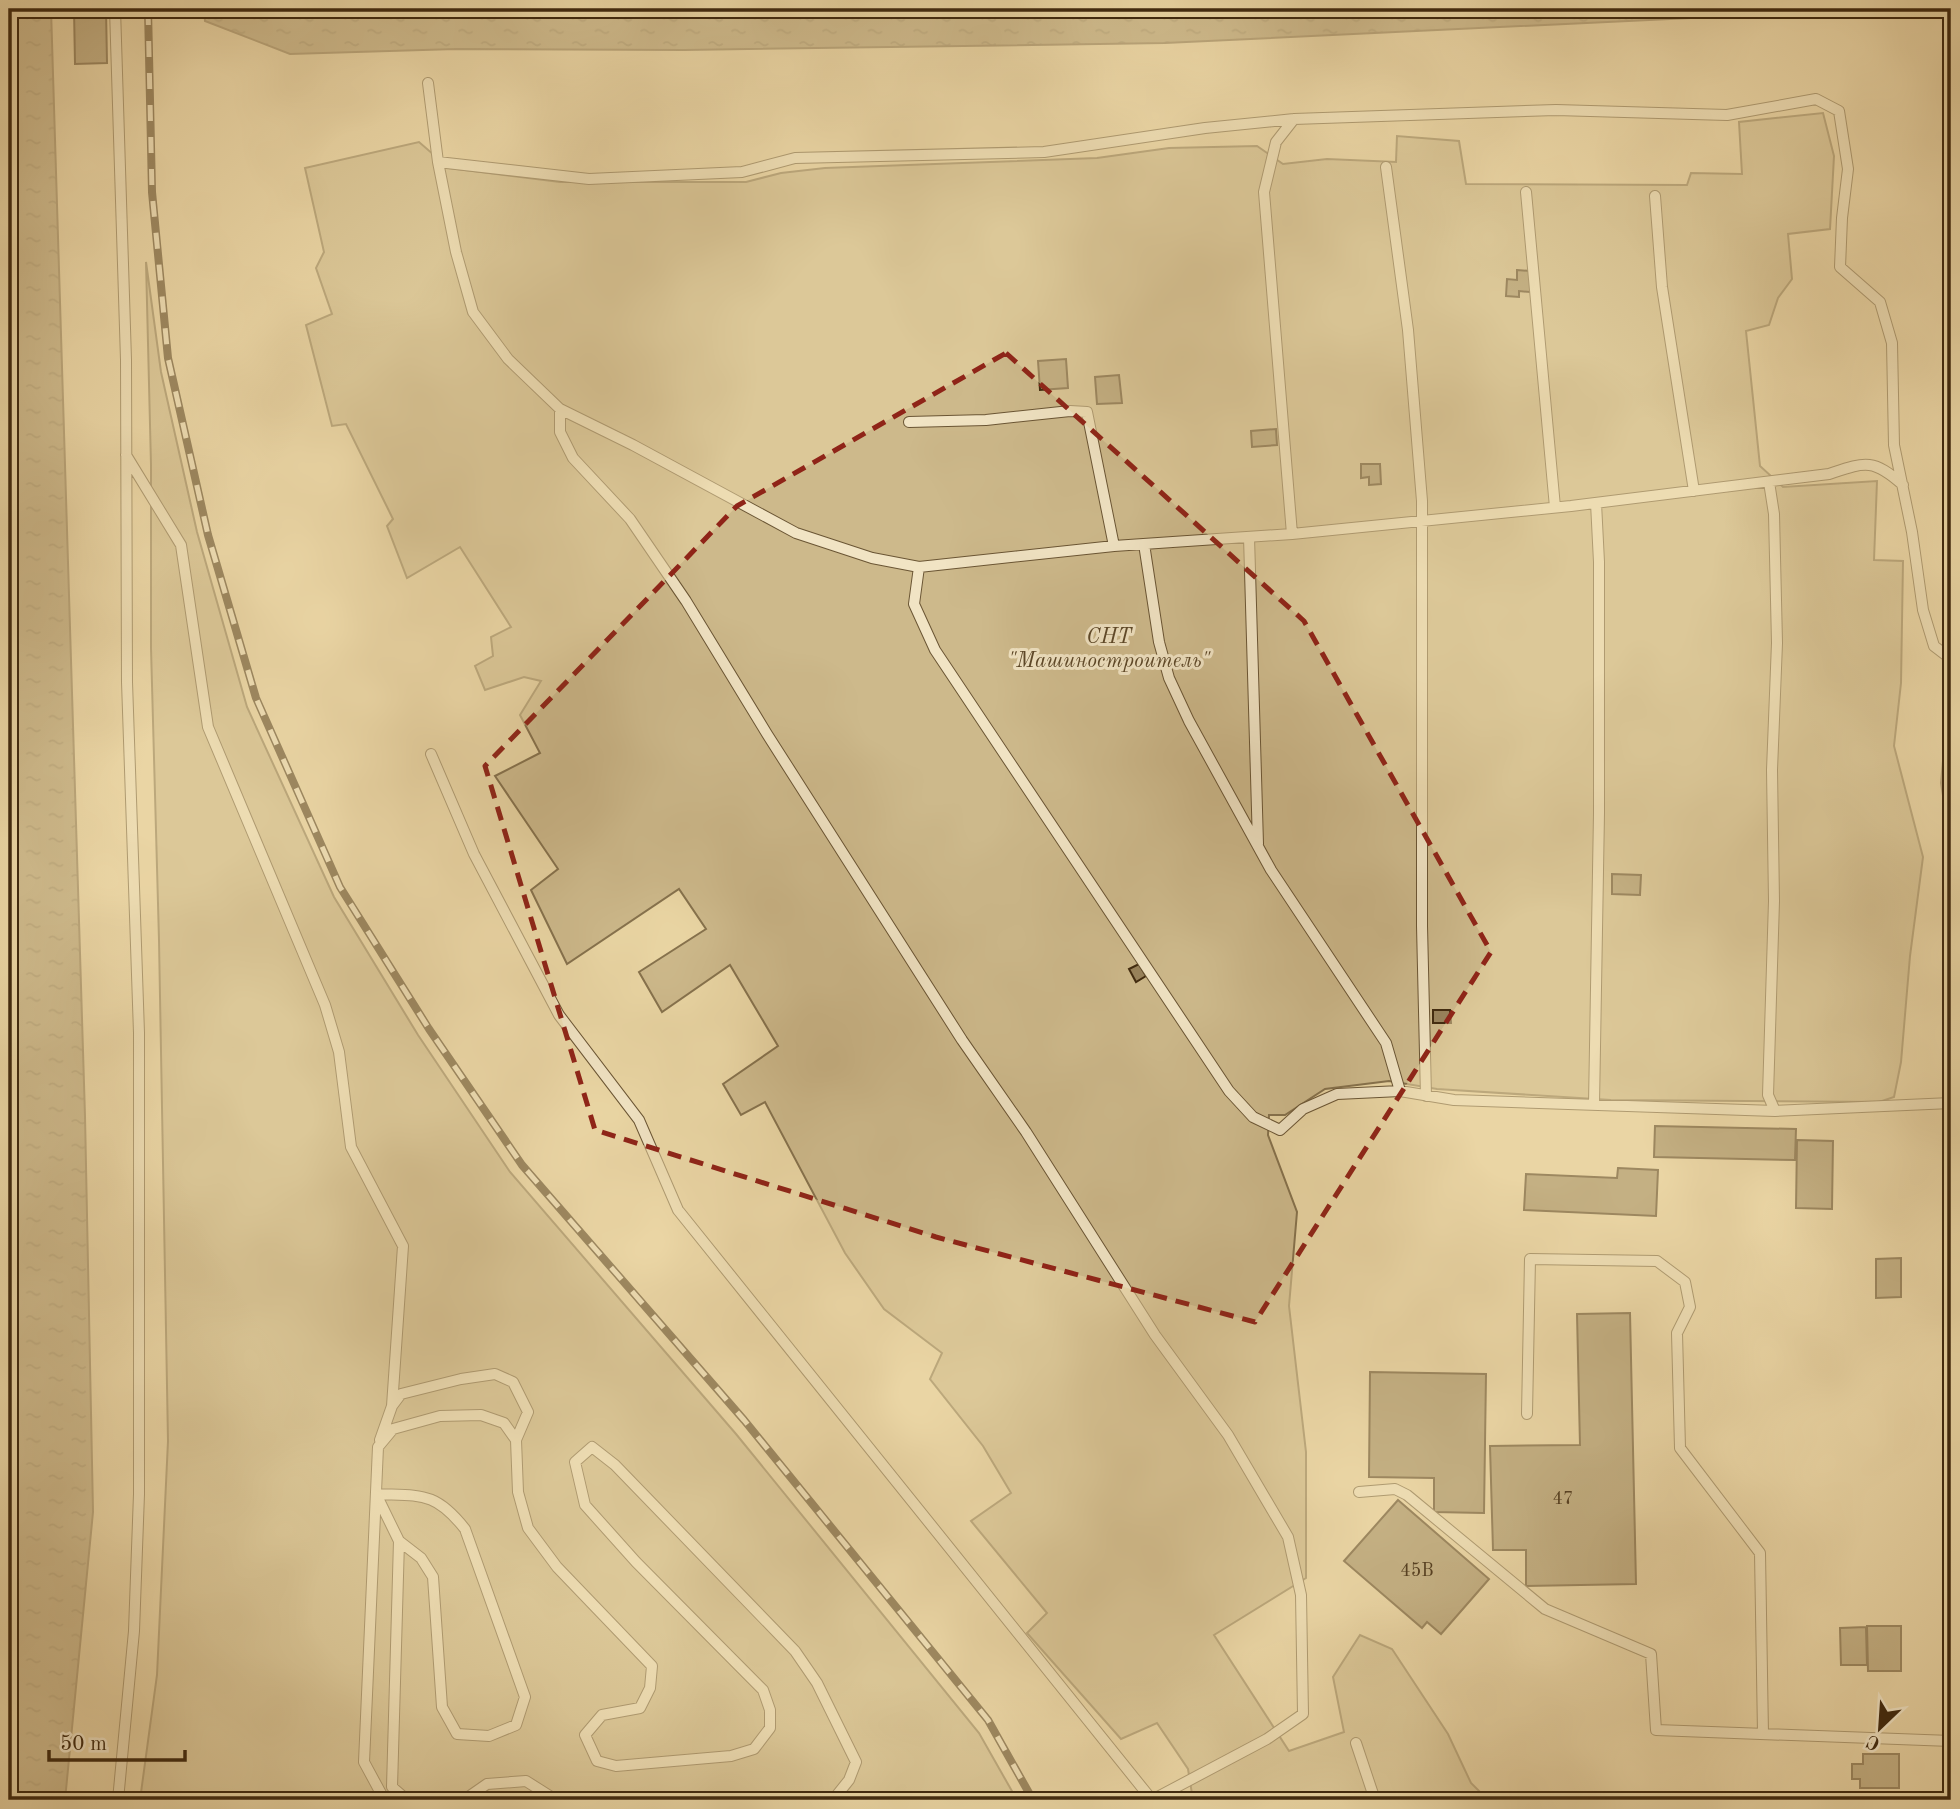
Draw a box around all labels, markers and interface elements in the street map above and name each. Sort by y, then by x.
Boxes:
park label: СНТ "Машиностроитель" [1008,627,1211,672]
house number: 47 [1553,1490,1573,1508]
house number: 45В [1400,1562,1434,1580]
north arrow [1844,1694,1914,1764]
scale bar [49,1718,186,1762]
text: С [1864,1730,1884,1752]
text: 50 m [60,1734,107,1755]

